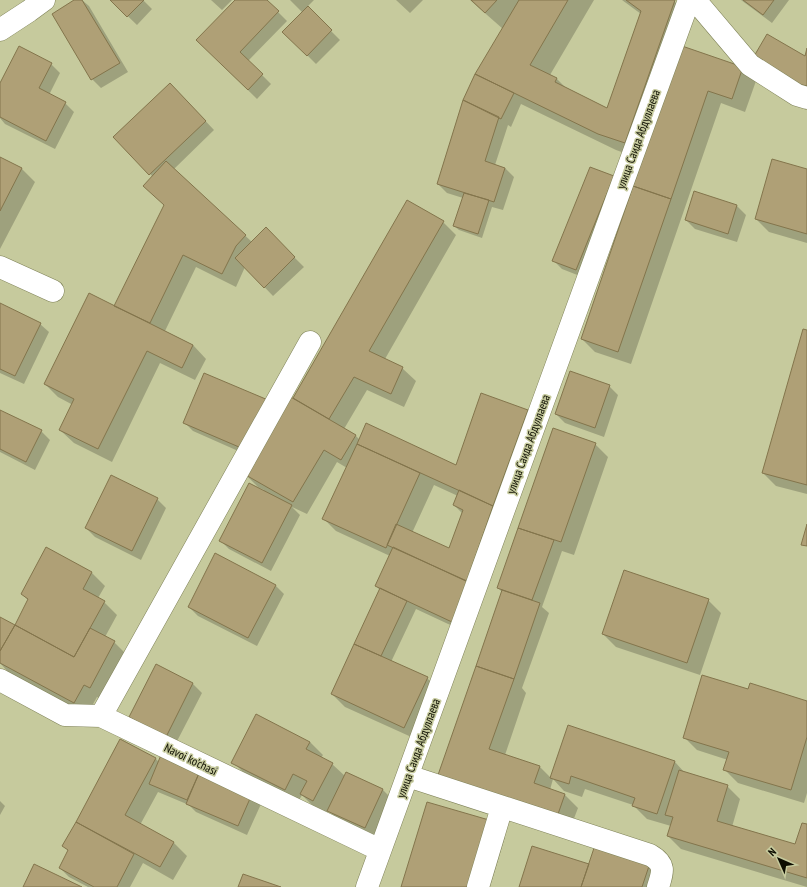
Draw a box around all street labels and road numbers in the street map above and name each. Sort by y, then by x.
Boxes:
street label: улица Саида Абдуллаева [613,87,663,191]
street label: улица Саида Абдуллаева [503,392,553,496]
street label: улица Саида Абдуллаева [393,696,443,800]
street label: Navoi ko'chasi [162,740,220,778]

